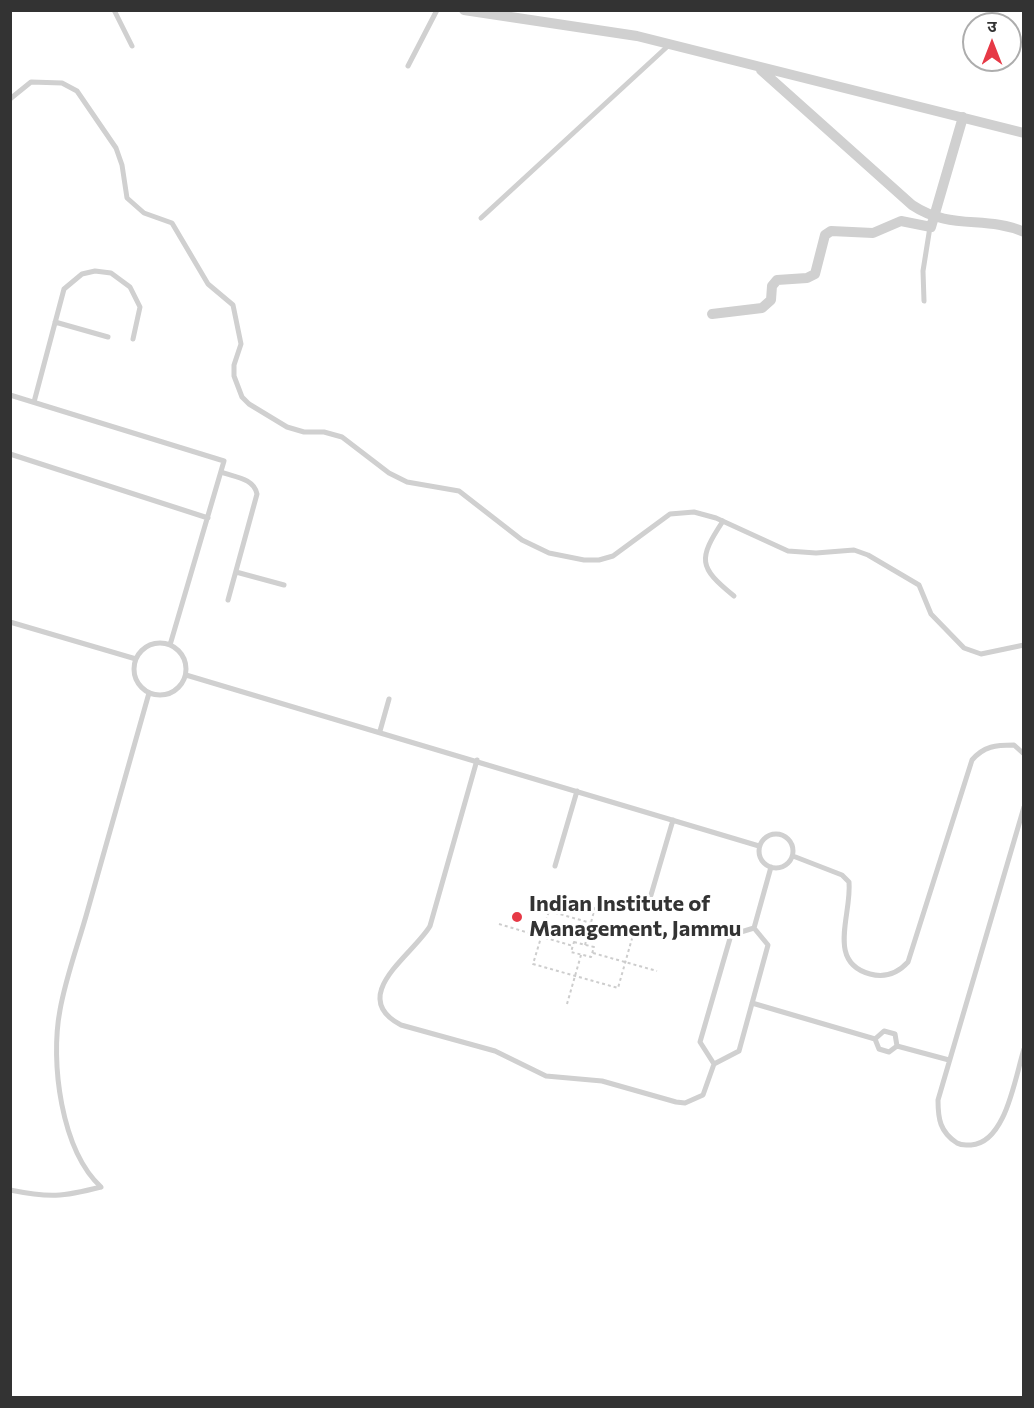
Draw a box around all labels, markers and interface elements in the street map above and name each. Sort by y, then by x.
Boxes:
north arrow [962,12,1022,72]
text: उ [987,16,997,35]
place label: Indian Institute of Management, Jammu [529,891,741,942]
marker: Indian Institute of Management, Jammu [510,910,524,924]

